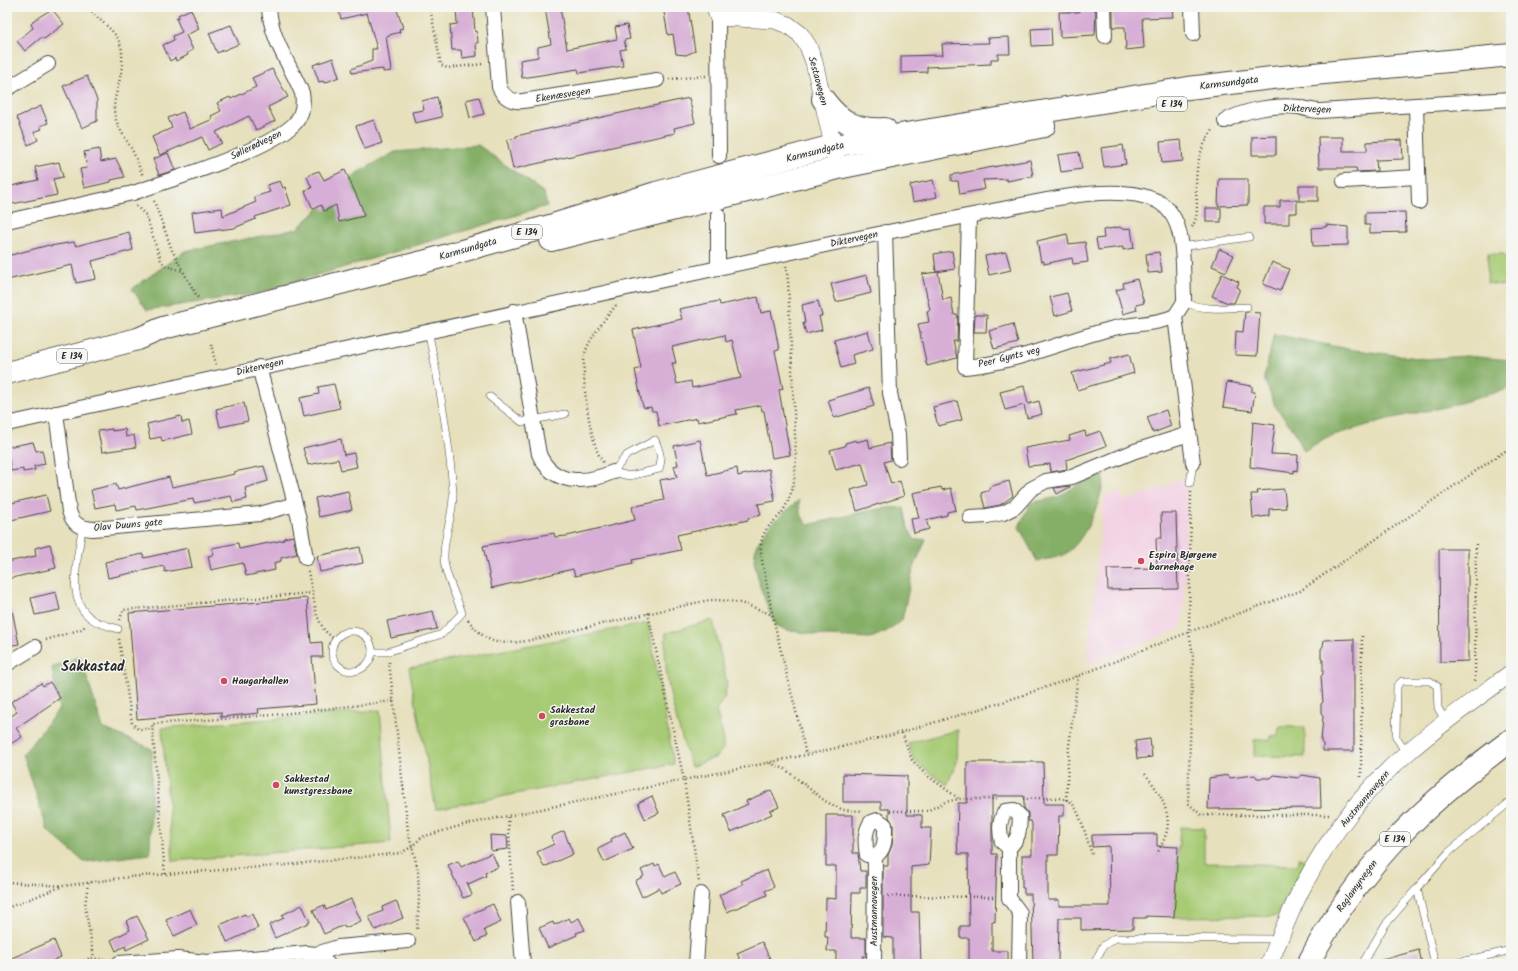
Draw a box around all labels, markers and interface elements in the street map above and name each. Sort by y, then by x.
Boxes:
street label: Sestaovegen [804,55,832,107]
street label: Karmsundgata [1199,71,1260,95]
street label: Ekenæsvegen [534,83,592,107]
road number: E 134 [1157,97,1187,111]
street label: Diktervegen [1282,100,1332,118]
street label: Søllerødvegen [228,126,284,164]
street label: Karmsundgata [784,137,846,167]
road number: E 134 [512,225,542,239]
street label: Diktervegen [829,226,879,252]
street label: Karmsundgata [437,233,499,265]
street label: Peer Gynts veg [976,341,1042,372]
road number: E 134 [57,349,87,363]
street label: Diktervegen [235,354,285,380]
street label: Olav Duuns gate [93,514,164,536]
place label: Espira Bjørgene barnehage [1149,547,1217,575]
marker: Espira Bjørgene barnehage [1136,556,1146,566]
district label: Sakkastad [61,656,125,678]
place label: Haugarhallen [232,673,289,689]
marker: Haugarhallen [219,676,229,686]
place label: Sakkestad grasbane [549,702,596,730]
marker: Sakkestad grasbane [537,711,547,721]
street label: Austmannavegen [1336,767,1394,831]
place label: Sakkestad kunstgressbane [284,771,352,799]
marker: Sakkestad kunstgressbane [271,780,281,790]
road number: E 134 [1380,832,1410,846]
street label: Raglamyrvegen [1332,856,1382,916]
street label: Austmannavegen [866,876,882,946]

